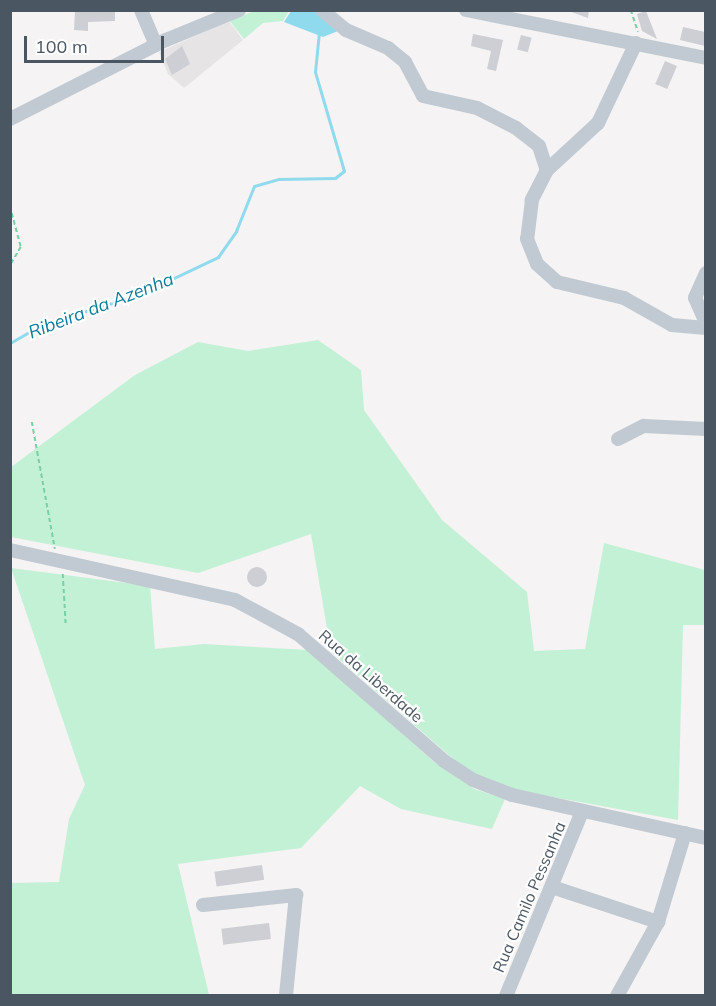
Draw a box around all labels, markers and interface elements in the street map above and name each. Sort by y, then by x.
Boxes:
scale bar [27,24,166,62]
text: 100 m [35,35,88,58]
water label: Ribeira da Azenha [25,268,177,344]
street label: Rua da Liberdade [315,626,427,726]
street label: Rua Camilo Pessanha [489,819,569,975]

